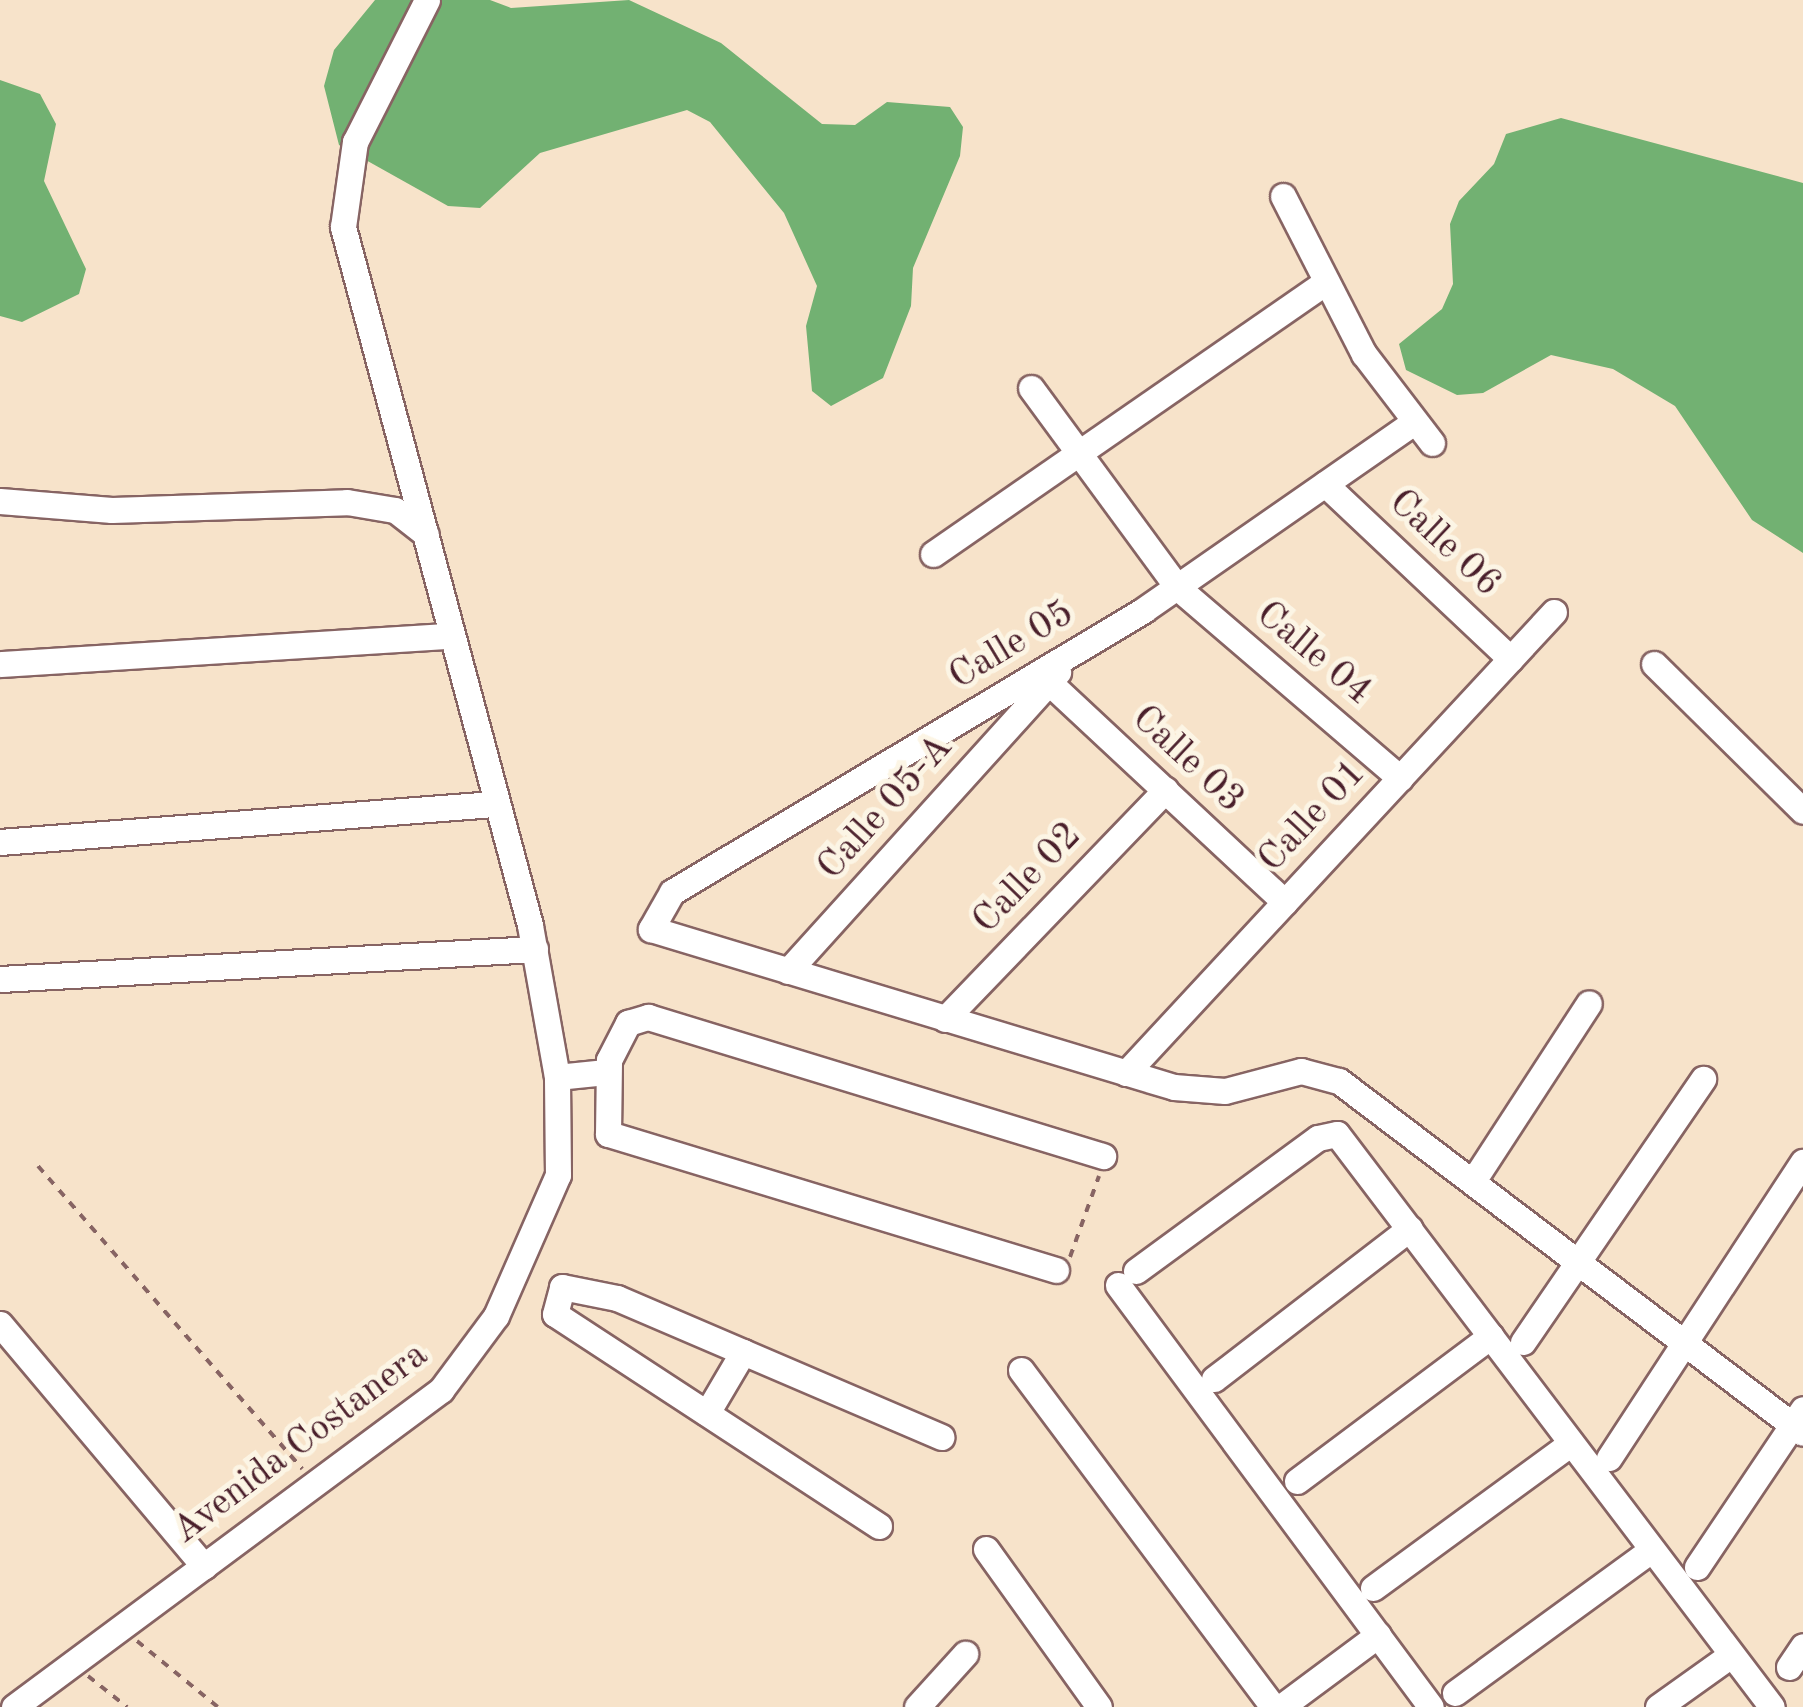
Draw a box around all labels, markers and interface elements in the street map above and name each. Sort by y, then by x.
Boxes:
street label: Calle 06 [1378,481,1510,607]
street label: Calle 05 [942,591,1082,701]
street label: Calle 04 [1246,593,1380,715]
street label: Calle 03 [1121,697,1253,823]
street label: Calle 05-A [809,726,963,890]
street label: Calle 01 [1250,751,1376,883]
street label: Calle 02 [964,814,1092,944]
street label: Avenida Costanera [164,1333,438,1555]

